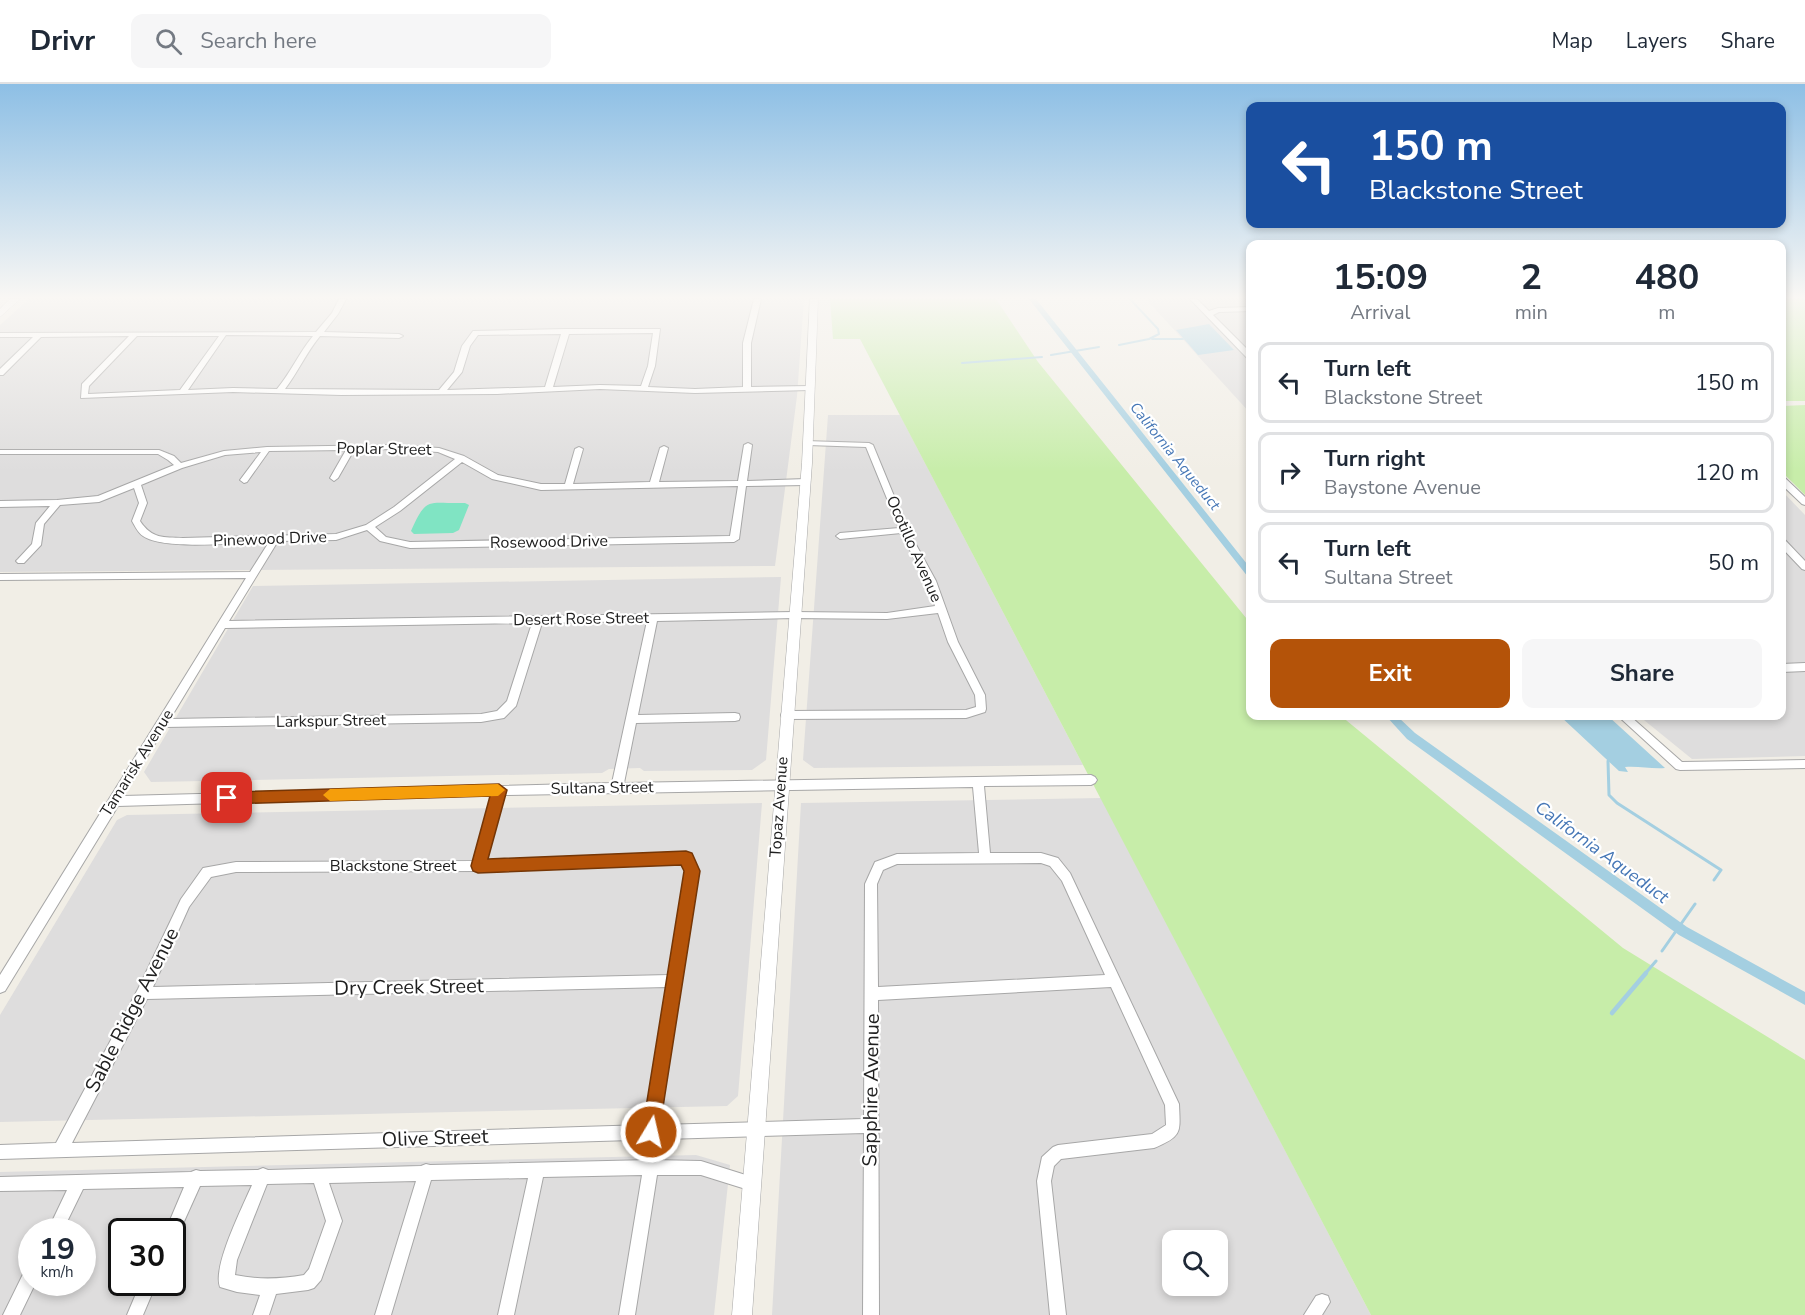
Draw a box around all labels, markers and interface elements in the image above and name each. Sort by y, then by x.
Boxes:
search box [131,14,551,68]
text: Drivr [30,22,95,60]
icon: search [152,25,185,58]
text: Search here [200,26,317,56]
text: Map [1551,27,1593,55]
text: Layers [1626,27,1687,55]
text: Share [1720,27,1775,55]
text: 150 m [1369,118,1493,175]
icon: left [1270,126,1348,204]
text: Blackstone Street [1369,172,1583,209]
text: 15:09 [1333,253,1428,302]
text: 2 [1520,253,1542,302]
text: 480 [1634,253,1699,302]
text: Arrival [1350,299,1410,326]
text: min [1515,299,1548,326]
text: m [1658,299,1675,326]
text: Turn left [1324,354,1411,384]
icon: left [1273,366,1306,399]
text: 150 m [1695,368,1759,398]
text: Blackstone Street [1324,384,1482,411]
water label: California Aqueduct [1125,398,1225,515]
street label: Poplar Street [336,437,432,461]
text: Turn right [1324,444,1425,474]
icon: right [1273,456,1306,489]
text: 120 m [1695,458,1759,488]
text: Baystone Avenue [1324,474,1481,501]
street label: Ocotillo Avenue [881,492,947,606]
street label: Pinewood Drive [213,526,327,552]
street label: Rosewood Drive [490,530,608,554]
text: Turn left [1324,534,1411,564]
icon: left [1273,546,1306,579]
text: 50 m [1708,548,1759,578]
text: Sultana Street [1324,564,1453,591]
street label: Desert Rose Street [513,607,649,631]
button: Exit [1270,639,1510,708]
button: Share [1522,639,1762,708]
street label: Tamarisk Avenue [95,705,179,821]
street label: Larkspur Street [276,709,387,733]
street label: Topaz Avenue [765,756,793,858]
pin [201,772,252,823]
street label: Sultana Street [550,776,654,800]
icon: arrive [210,781,243,814]
water label: California Aqueduct [1530,795,1674,909]
street label: Blackstone Street [330,855,457,877]
street label: Sable Ridge Avenue [79,923,185,1097]
street label: Dry Creek Street [334,972,485,1002]
street label: Sapphire Avenue [856,1013,886,1167]
position arrow [619,1100,683,1164]
street label: Olive Street [381,1123,490,1153]
speed limit sign: 30 [108,1218,186,1296]
text: 19 [39,1229,75,1270]
map controls [1162,1230,1228,1296]
button: search [1162,1230,1228,1296]
text: km/h [40,1262,74,1282]

